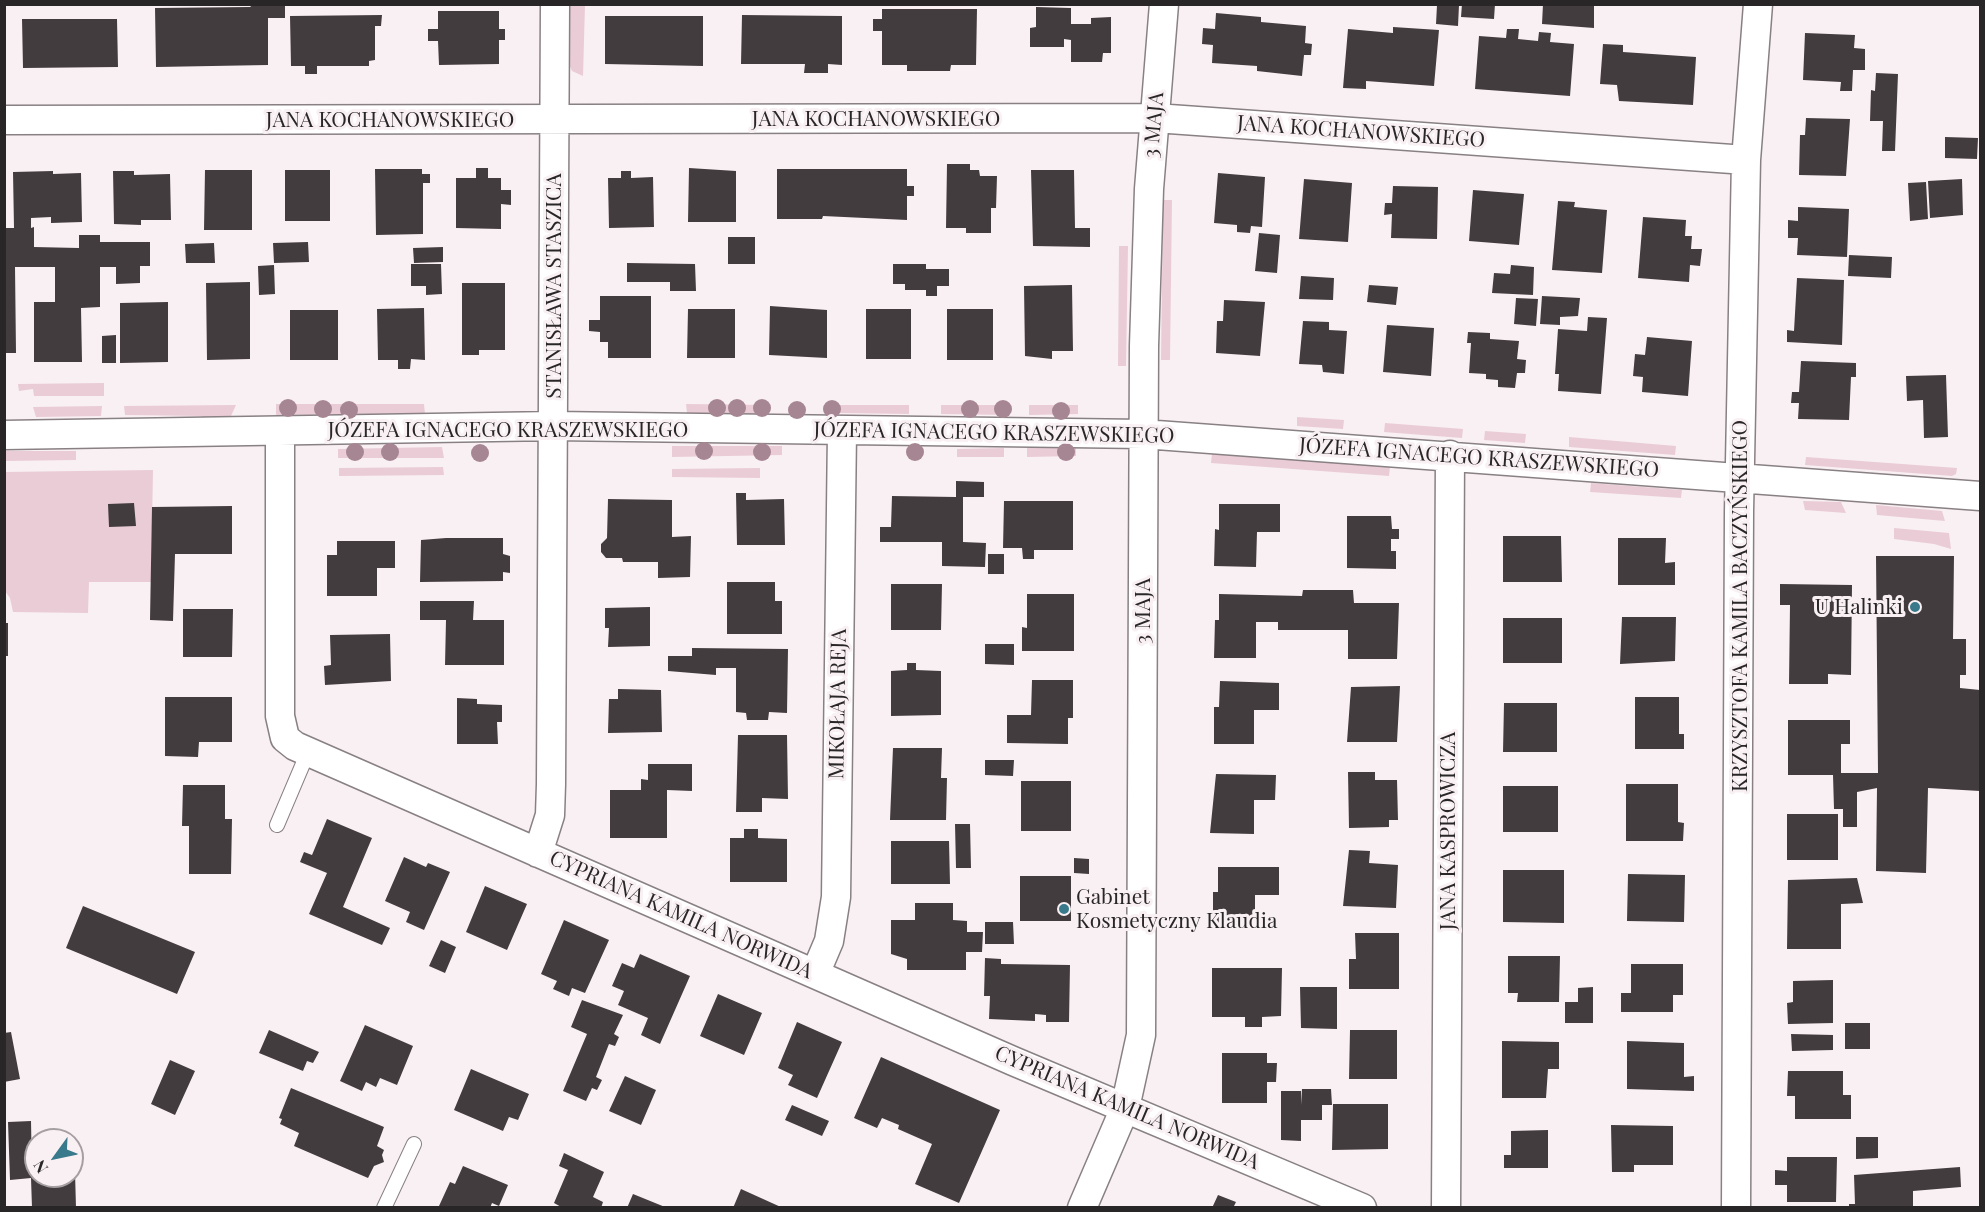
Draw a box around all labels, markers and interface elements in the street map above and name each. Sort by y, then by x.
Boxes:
street label: 3 MAJA [1139,91,1169,159]
street label: JANA KOCHANOWSKIEGO [752,106,1000,132]
street label: JANA KOCHANOWSKIEGO [266,107,514,133]
street label: JANA KOCHANOWSKIEGO [1236,111,1486,153]
street label: STANISŁAWA STASZICA [541,173,567,399]
street label: JÓZEFA IGNACEGO KRASZEWSKIEGO [328,417,688,443]
street label: JÓZEFA IGNACEGO KRASZEWSKIEGO [813,417,1175,449]
street label: KRZYSZTOFA KAMILA BACZYŃSKIEGO [1727,420,1753,792]
street label: JÓZEFA IGNACEGO KRASZEWSKIEGO [1298,433,1660,483]
street label: 3 MAJA [1130,578,1156,644]
place label: U Halinki [1815,594,1903,620]
marker: U Halinki [1908,600,1922,614]
street label: MIKOŁAJA REJA [824,629,852,779]
street label: JANA KASPROWICZA [1435,732,1461,930]
street label: CYPRIANA KAMILA NORWIDA [546,845,816,985]
place label: Gabinet Kosmetyczny Klaudia [1076,884,1277,934]
marker: Gabinet Kosmetyczny Klaudia [1057,902,1071,916]
street label: CYPRIANA KAMILA NORWIDA [991,1041,1263,1175]
north arrow [24,1128,84,1188]
text: N [28,1156,52,1178]

